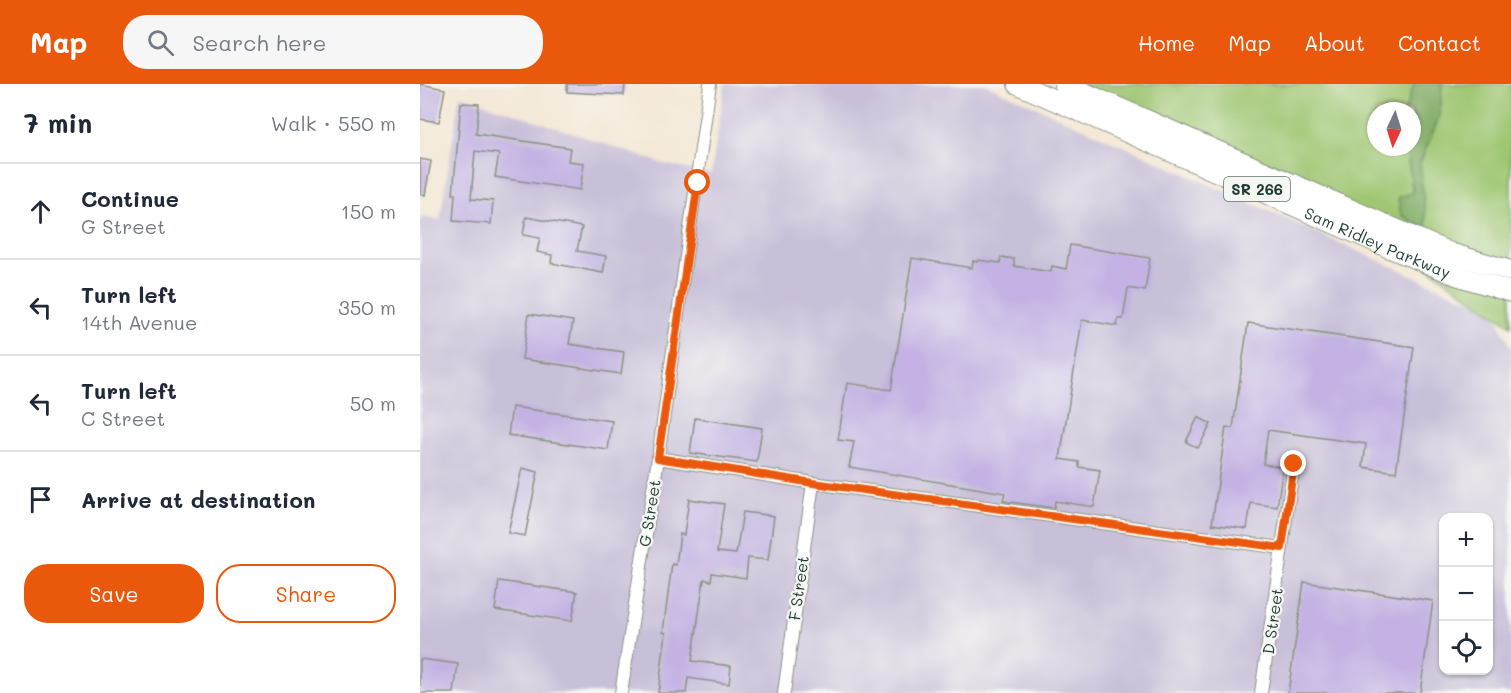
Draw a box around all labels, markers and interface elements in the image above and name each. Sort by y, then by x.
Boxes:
search box [123,15,543,69]
text: Map [30,24,87,60]
icon: search [144,26,177,59]
text: Search here [192,28,326,57]
text: Home [1138,29,1195,56]
text: Map [1228,29,1271,56]
text: About [1304,29,1365,56]
text: Contact [1398,29,1481,56]
north arrow [1367,102,1421,156]
text: 7 min [24,106,92,140]
text: Walk · 550 m [271,110,396,136]
route start [684,169,710,195]
road number: SR 266 [1224,177,1290,201]
text: Continue [81,184,179,213]
icon: ahead [24,195,57,228]
text: 150 m [341,198,396,224]
street label: Sam Ridley Parkway [1302,201,1454,282]
text: G Street [81,213,166,239]
text: Turn left [81,280,177,309]
icon: left [24,291,57,324]
text: 350 m [338,294,396,320]
text: 14th Avenue [81,309,197,335]
text: Turn left [81,376,177,405]
icon: left [24,387,57,420]
text: 50 m [350,390,396,416]
text: C Street [81,405,165,431]
route end [1280,450,1306,476]
street label: G Street [633,478,665,548]
icon: arrive [24,483,57,516]
text: Arrive at destination [81,485,316,514]
map controls [1439,513,1493,675]
button: + [1439,513,1493,567]
street label: F Street [783,554,813,622]
button: Save [24,564,204,623]
button: Share [216,564,396,623]
button: − [1439,567,1493,621]
street label: D Street [1257,586,1287,656]
button: locate [1439,621,1493,675]

